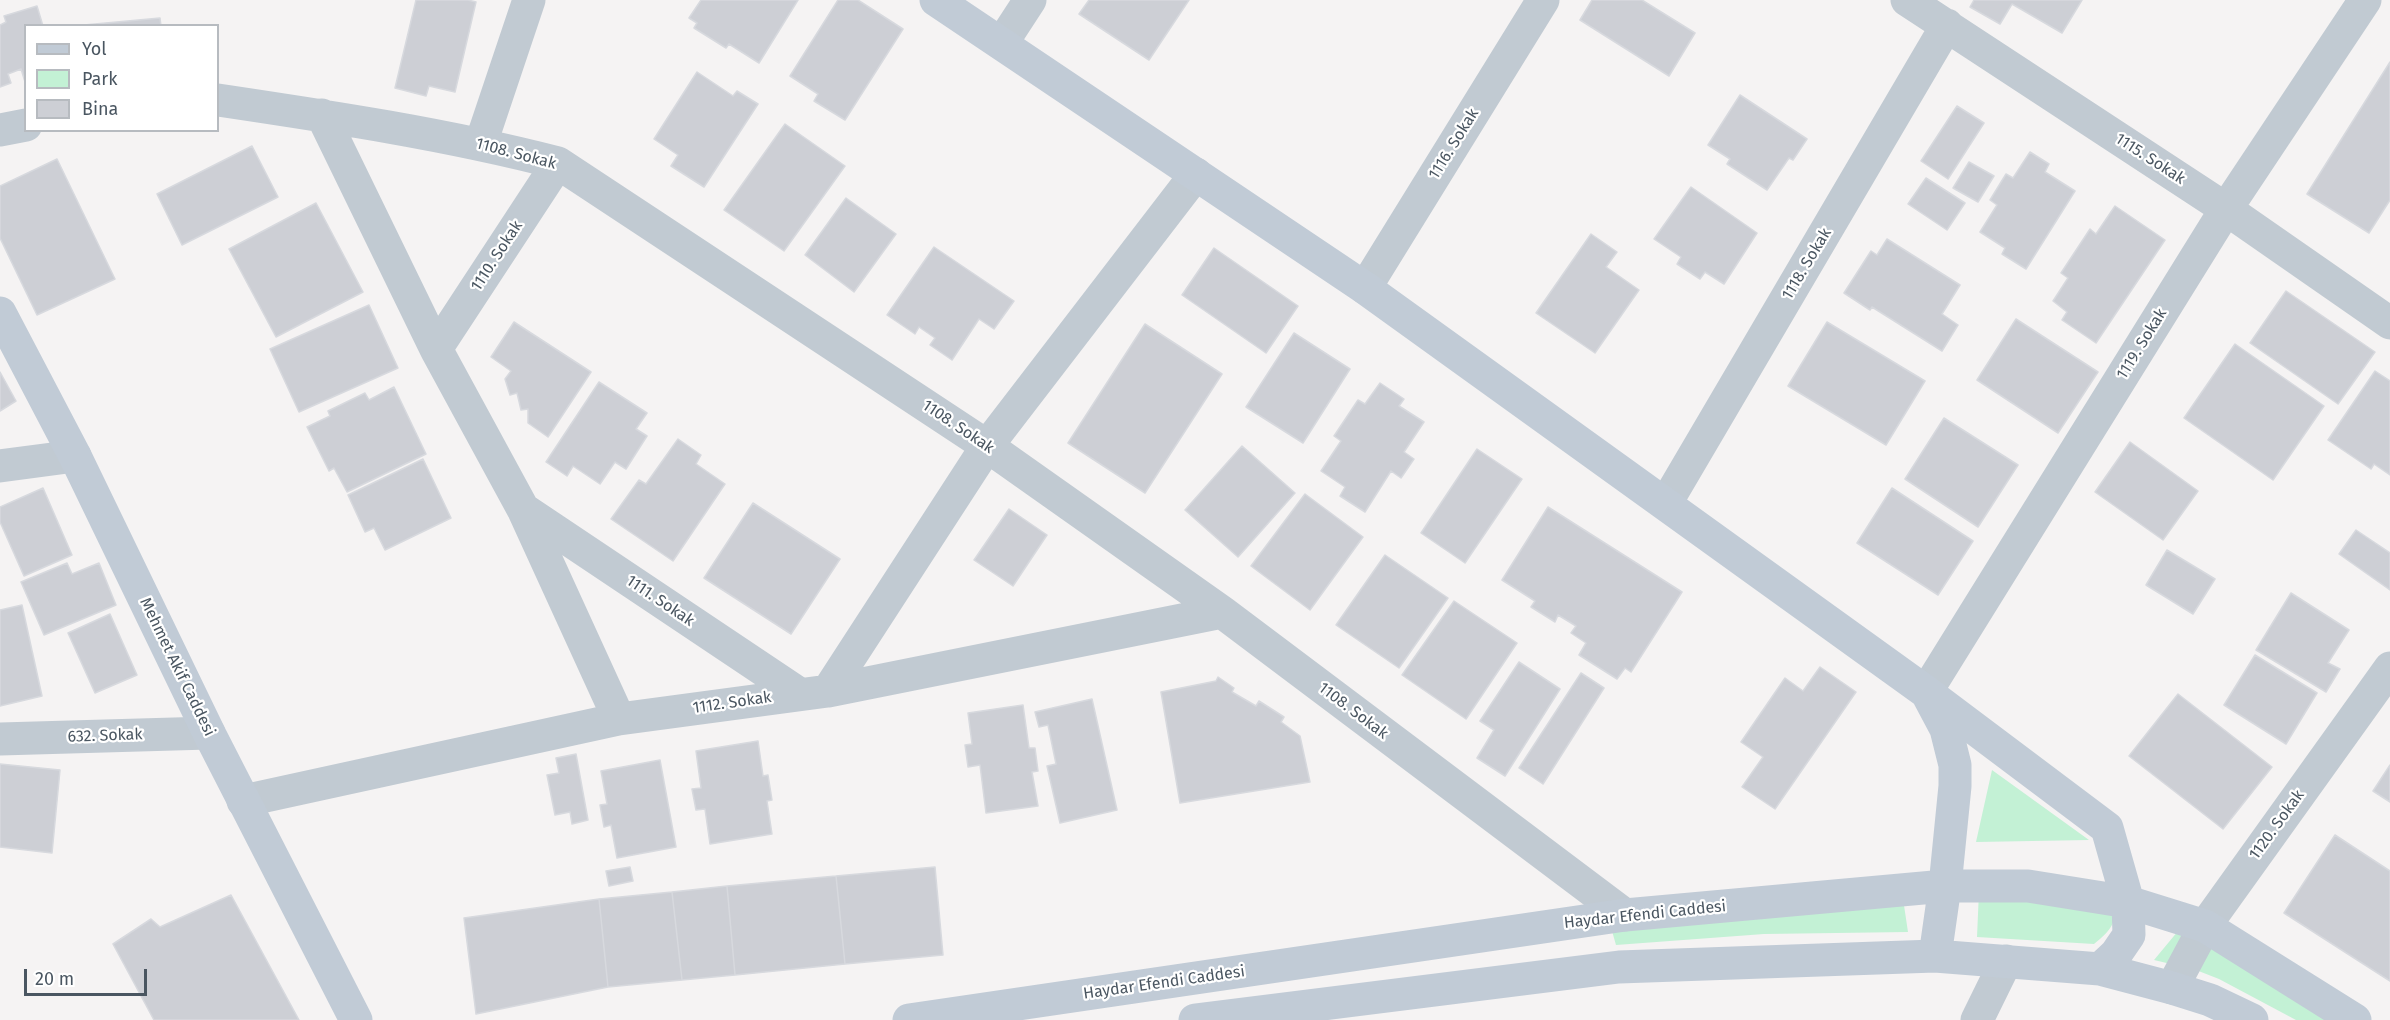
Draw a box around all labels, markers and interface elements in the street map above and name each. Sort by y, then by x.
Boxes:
legend [24,24,219,132]
text: Yol [82,38,107,60]
text: Park [82,68,117,90]
text: Bina [82,98,118,120]
street label: 1116. Sokak [1425,105,1483,183]
street label: 1115. Sokak [2111,129,2189,189]
street label: 1108. Sokak [474,134,558,174]
street label: 1110. Sokak [467,217,527,295]
street label: 1118. Sokak [1778,225,1836,303]
street label: 1119. Sokak [2113,305,2171,383]
street label: 1108. Sokak [918,396,998,458]
street label: 1111. Sokak [622,571,698,631]
street label: Mehmet Akif Caddesi [135,595,219,739]
street label: 1108. Sokak [1314,679,1392,743]
street label: 1112. Sokak [691,688,773,718]
street label: 632. Sokak [67,725,143,747]
street label: 1120. Sokak [2245,786,2309,864]
street label: Haydar Efendi Caddesi [1563,897,1727,933]
scale bar [27,957,150,995]
street label: Haydar Efendi Caddesi [1082,962,1246,1004]
text: 20 m [35,968,74,990]

